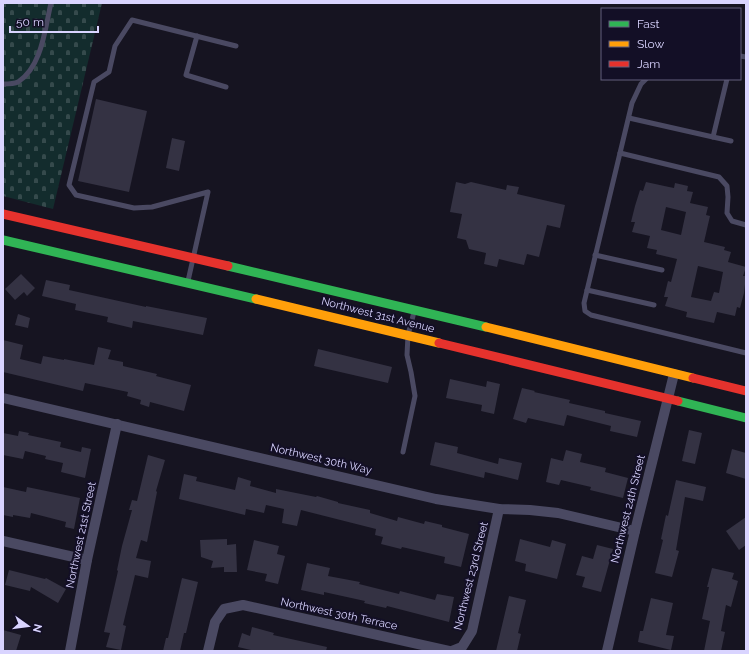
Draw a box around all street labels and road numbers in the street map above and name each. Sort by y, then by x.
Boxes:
street label: Northwest 31st Avenue [320,295,437,336]
street label: Northwest 30th Way [269,441,373,477]
street label: Northwest 24th Street [608,453,648,564]
street label: Northwest 21st Street [63,480,99,589]
street label: Northwest 23rd Street [451,520,491,632]
street label: Northwest 30th Terrace [279,595,399,633]

